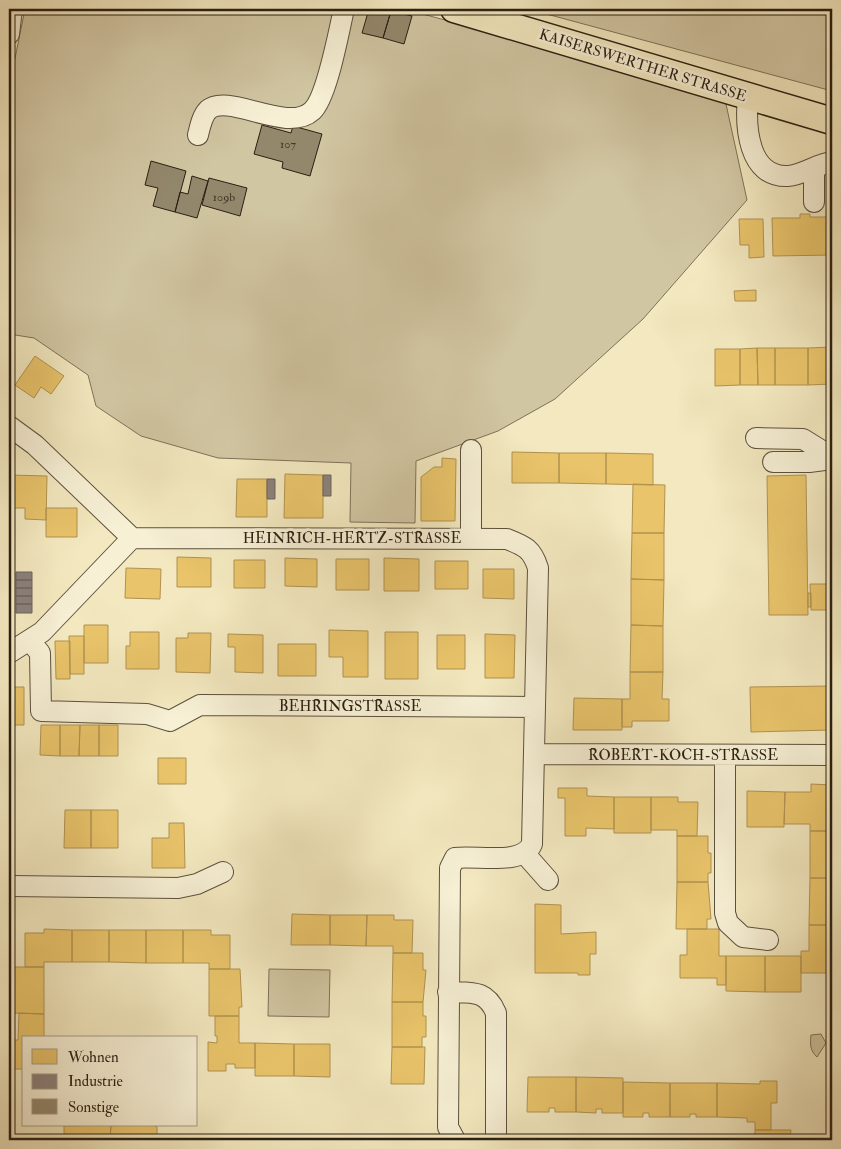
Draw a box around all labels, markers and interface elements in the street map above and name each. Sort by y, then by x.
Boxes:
street label: KAISERSWERTHER STRASSE [537,25,749,106]
house number: 107 [280,137,296,152]
house number: 109b [213,190,235,205]
street label: HEINRICH-HERTZ-STRASSE [243,529,461,548]
street label: BEHRINGSTRASSE [279,697,422,716]
street label: ROBERT-KOCH-STRASSE [588,746,778,765]
legend [22,1036,198,1126]
text: Wohnen [67,1048,119,1067]
text: Industrie [68,1072,123,1091]
text: Sonstige [68,1098,119,1117]

